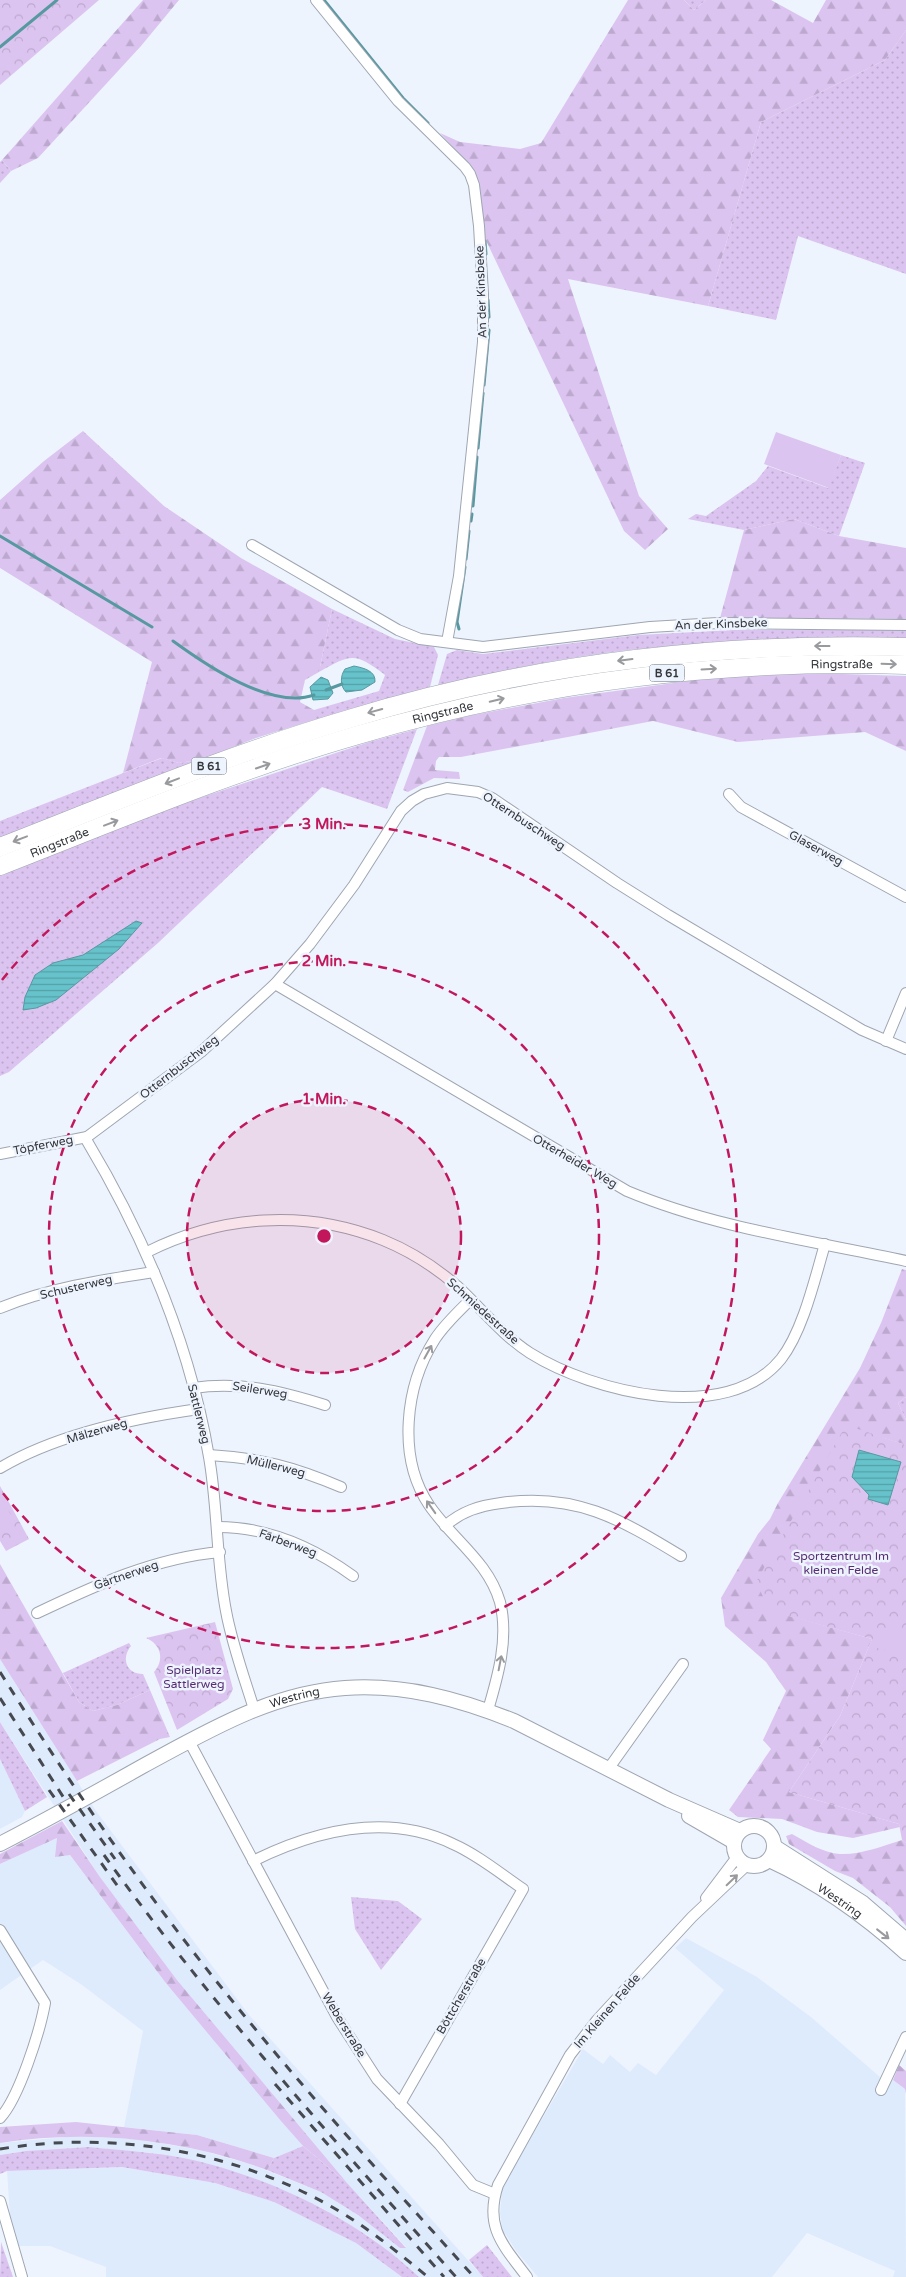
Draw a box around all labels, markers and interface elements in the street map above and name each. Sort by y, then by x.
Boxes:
street label: An der Kinsbeke [472,245,490,339]
street label: An der Kinsbeke [674,615,768,633]
one-way arrow [815,641,831,651]
one-way arrow [618,655,634,665]
street label: Ringstraße [811,657,873,672]
one-way arrow [881,660,897,669]
road number: B 61 [650,664,684,681]
one-way arrow [701,665,717,674]
one-way arrow [488,695,504,704]
street label: Ringstraße [411,699,475,727]
one-way arrow [368,707,384,717]
road number: B 61 [192,758,226,774]
one-way arrow [255,761,270,770]
one-way arrow [164,777,179,786]
street label: Otternbuschweg [480,789,568,853]
text: 3 Min. [302,815,346,833]
one-way arrow [103,818,118,827]
street label: Ringstraße [28,825,91,861]
street label: Glaserweg [786,827,846,869]
one-way arrow [13,835,28,844]
text: 2 Min. [302,952,346,970]
street label: Otternbuschweg [137,1032,221,1102]
text: 1 Min. [302,1090,346,1108]
street label: Otterheider Weg [530,1131,620,1191]
street label: Töpferweg [12,1132,74,1158]
centre of rings [315,1227,333,1245]
street label: Schusterweg [38,1272,114,1302]
street label: Schmiedestraße [444,1275,522,1347]
one-way arrow [423,1346,433,1360]
street label: Seilerweg [232,1379,288,1401]
street label: Sattlerweg [185,1383,213,1445]
street label: Mälzerweg [65,1416,129,1446]
street label: Müllerweg [245,1452,307,1480]
one-way arrow [426,1500,436,1514]
street label: Färberweg [257,1526,319,1560]
park label: Sportzentrum Im kleinen Felde [793,1549,889,1577]
street label: Gärtnerweg [92,1557,160,1593]
one-way arrow [495,1656,505,1672]
park label: Spielplatz Sattlerweg [163,1663,225,1691]
street label: Westring [268,1684,321,1711]
one-way arrow [726,1874,738,1886]
street label: Westring [815,1881,865,1921]
one-way arrow [876,1929,889,1940]
street label: Böttcherstraße [434,1955,489,2036]
street label: Im Kleinen Felde [571,1971,643,2051]
street label: Weberstraße [319,1990,369,2060]

